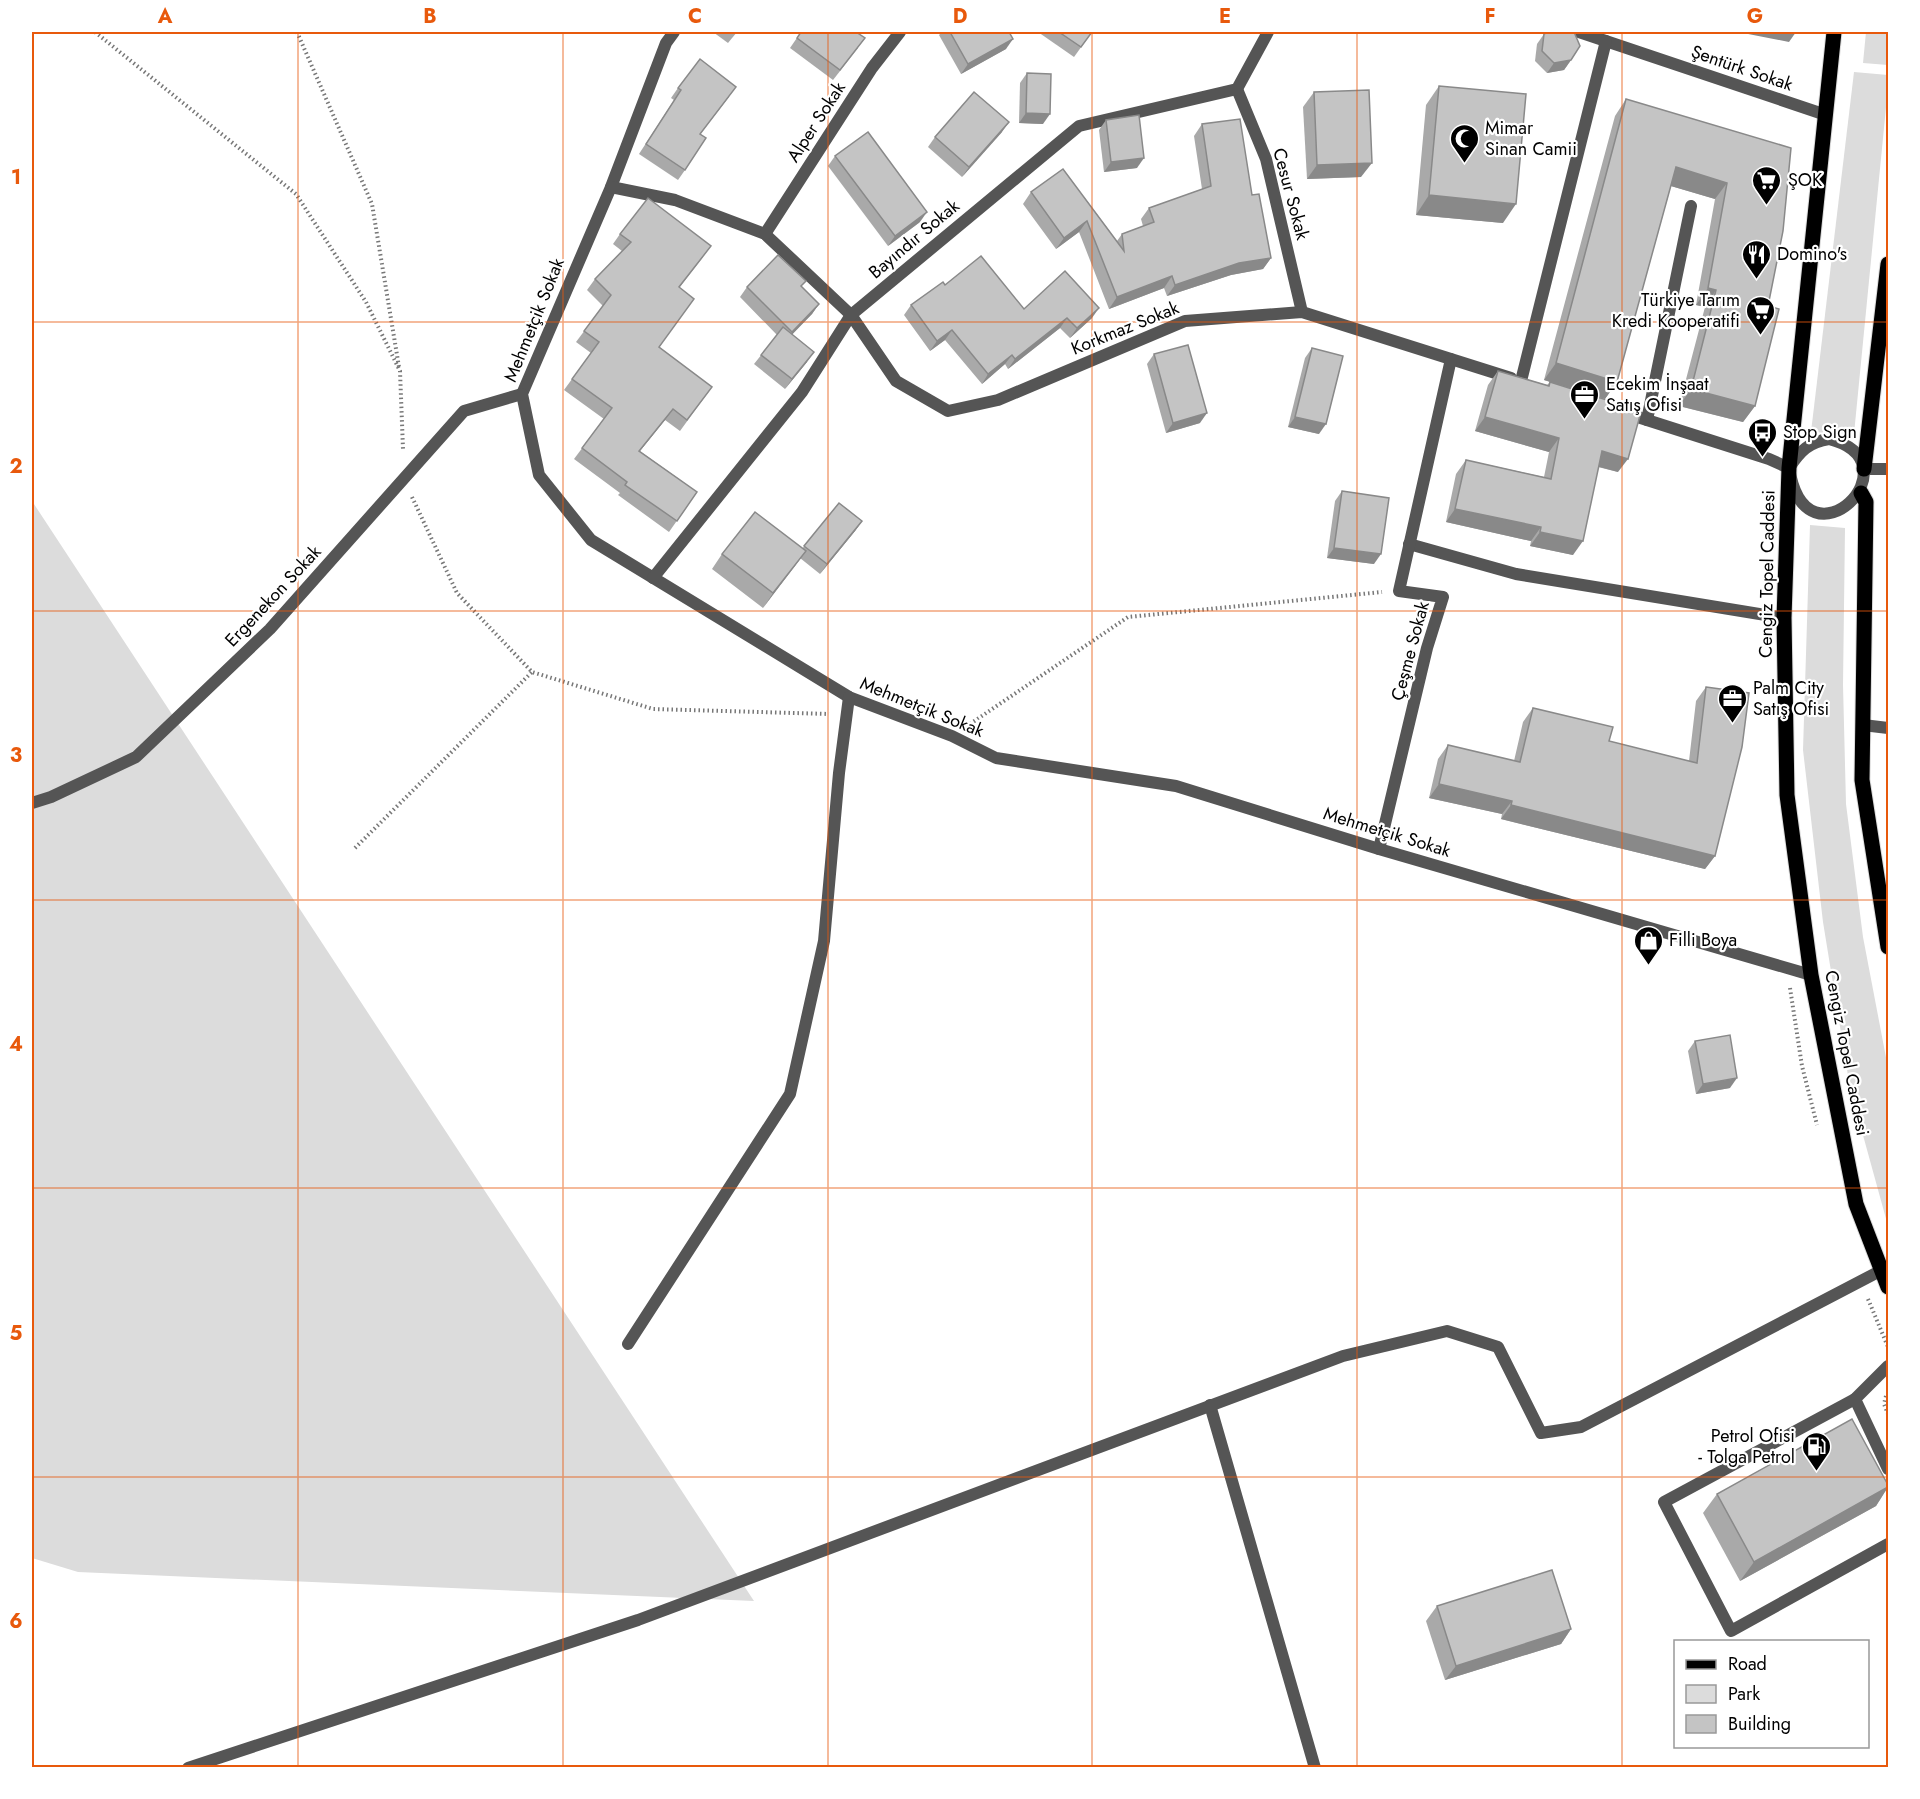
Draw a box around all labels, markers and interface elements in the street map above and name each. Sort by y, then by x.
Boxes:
text: A [157,2,173,31]
text: B [423,2,437,31]
text: C [688,2,702,31]
text: D [953,2,967,31]
text: E [1219,2,1231,31]
text: F [1484,2,1496,31]
text: G [1747,2,1763,31]
street label: Şentürk Sokak [1688,38,1796,98]
street label: Alper Sokak [780,77,852,167]
place label: Mimar Sinan Camii [1485,115,1577,162]
mosque icon: Mimar Sinan Camii [1448,122,1480,164]
street label: Cesur Sokak [1266,145,1316,243]
text: 1 [11,163,21,192]
supermarket icon: ŞOK [1751,164,1783,206]
place label: ŞOK [1788,167,1823,193]
street label: Bayındır Sokak [863,193,965,285]
restaurant icon: Domino's [1740,238,1772,280]
place label: Domino's [1777,241,1847,267]
street label: Mehmetçik Sokak [497,254,571,386]
place label: Türkiye Tarım Kredi Kooperatifi [1612,287,1740,334]
supermarket icon: Türkiye Tarım Kredi Kooperatifi [1745,294,1777,336]
street label: Korkmaz Sokak [1067,295,1183,361]
place label: Ecekim İnşaat Satış Ofisi [1606,371,1709,418]
office icon: Ecekim İnşaat Satış Ofisi [1569,378,1601,420]
bus stop icon: Stop Sign [1746,416,1778,458]
place label: Stop Sign [1783,419,1857,445]
text: 2 [9,452,23,481]
street label: Cengiz Topel Caddesi [1753,490,1781,658]
street label: Ergenekon Sokak [219,539,327,653]
street label: Çeşme Sokak [1384,598,1436,704]
street label: Mehmetçik Sokak [856,670,988,744]
place label: Palm City Satış Ofisi [1753,675,1829,722]
office icon: Palm City Satış Ofisi [1716,682,1748,724]
text: 3 [10,741,22,770]
street label: Mehmetçik Sokak [1320,800,1454,864]
shop icon: Filli Boya [1632,924,1664,966]
place label: Filli Boya [1669,927,1737,953]
street label: Cengiz Topel Caddesi [1818,968,1876,1138]
text: 4 [9,1030,23,1059]
text: 5 [10,1319,23,1348]
place label: Petrol Ofisi - Tolga Petrol [1698,1423,1795,1470]
fuel station icon: Petrol Ofisi - Tolga Petrol [1800,1430,1832,1472]
text: 6 [9,1607,23,1636]
legend [1674,1640,1869,1748]
text: Road [1728,1651,1767,1677]
text: Park [1728,1681,1760,1707]
text: Building [1728,1711,1791,1737]

